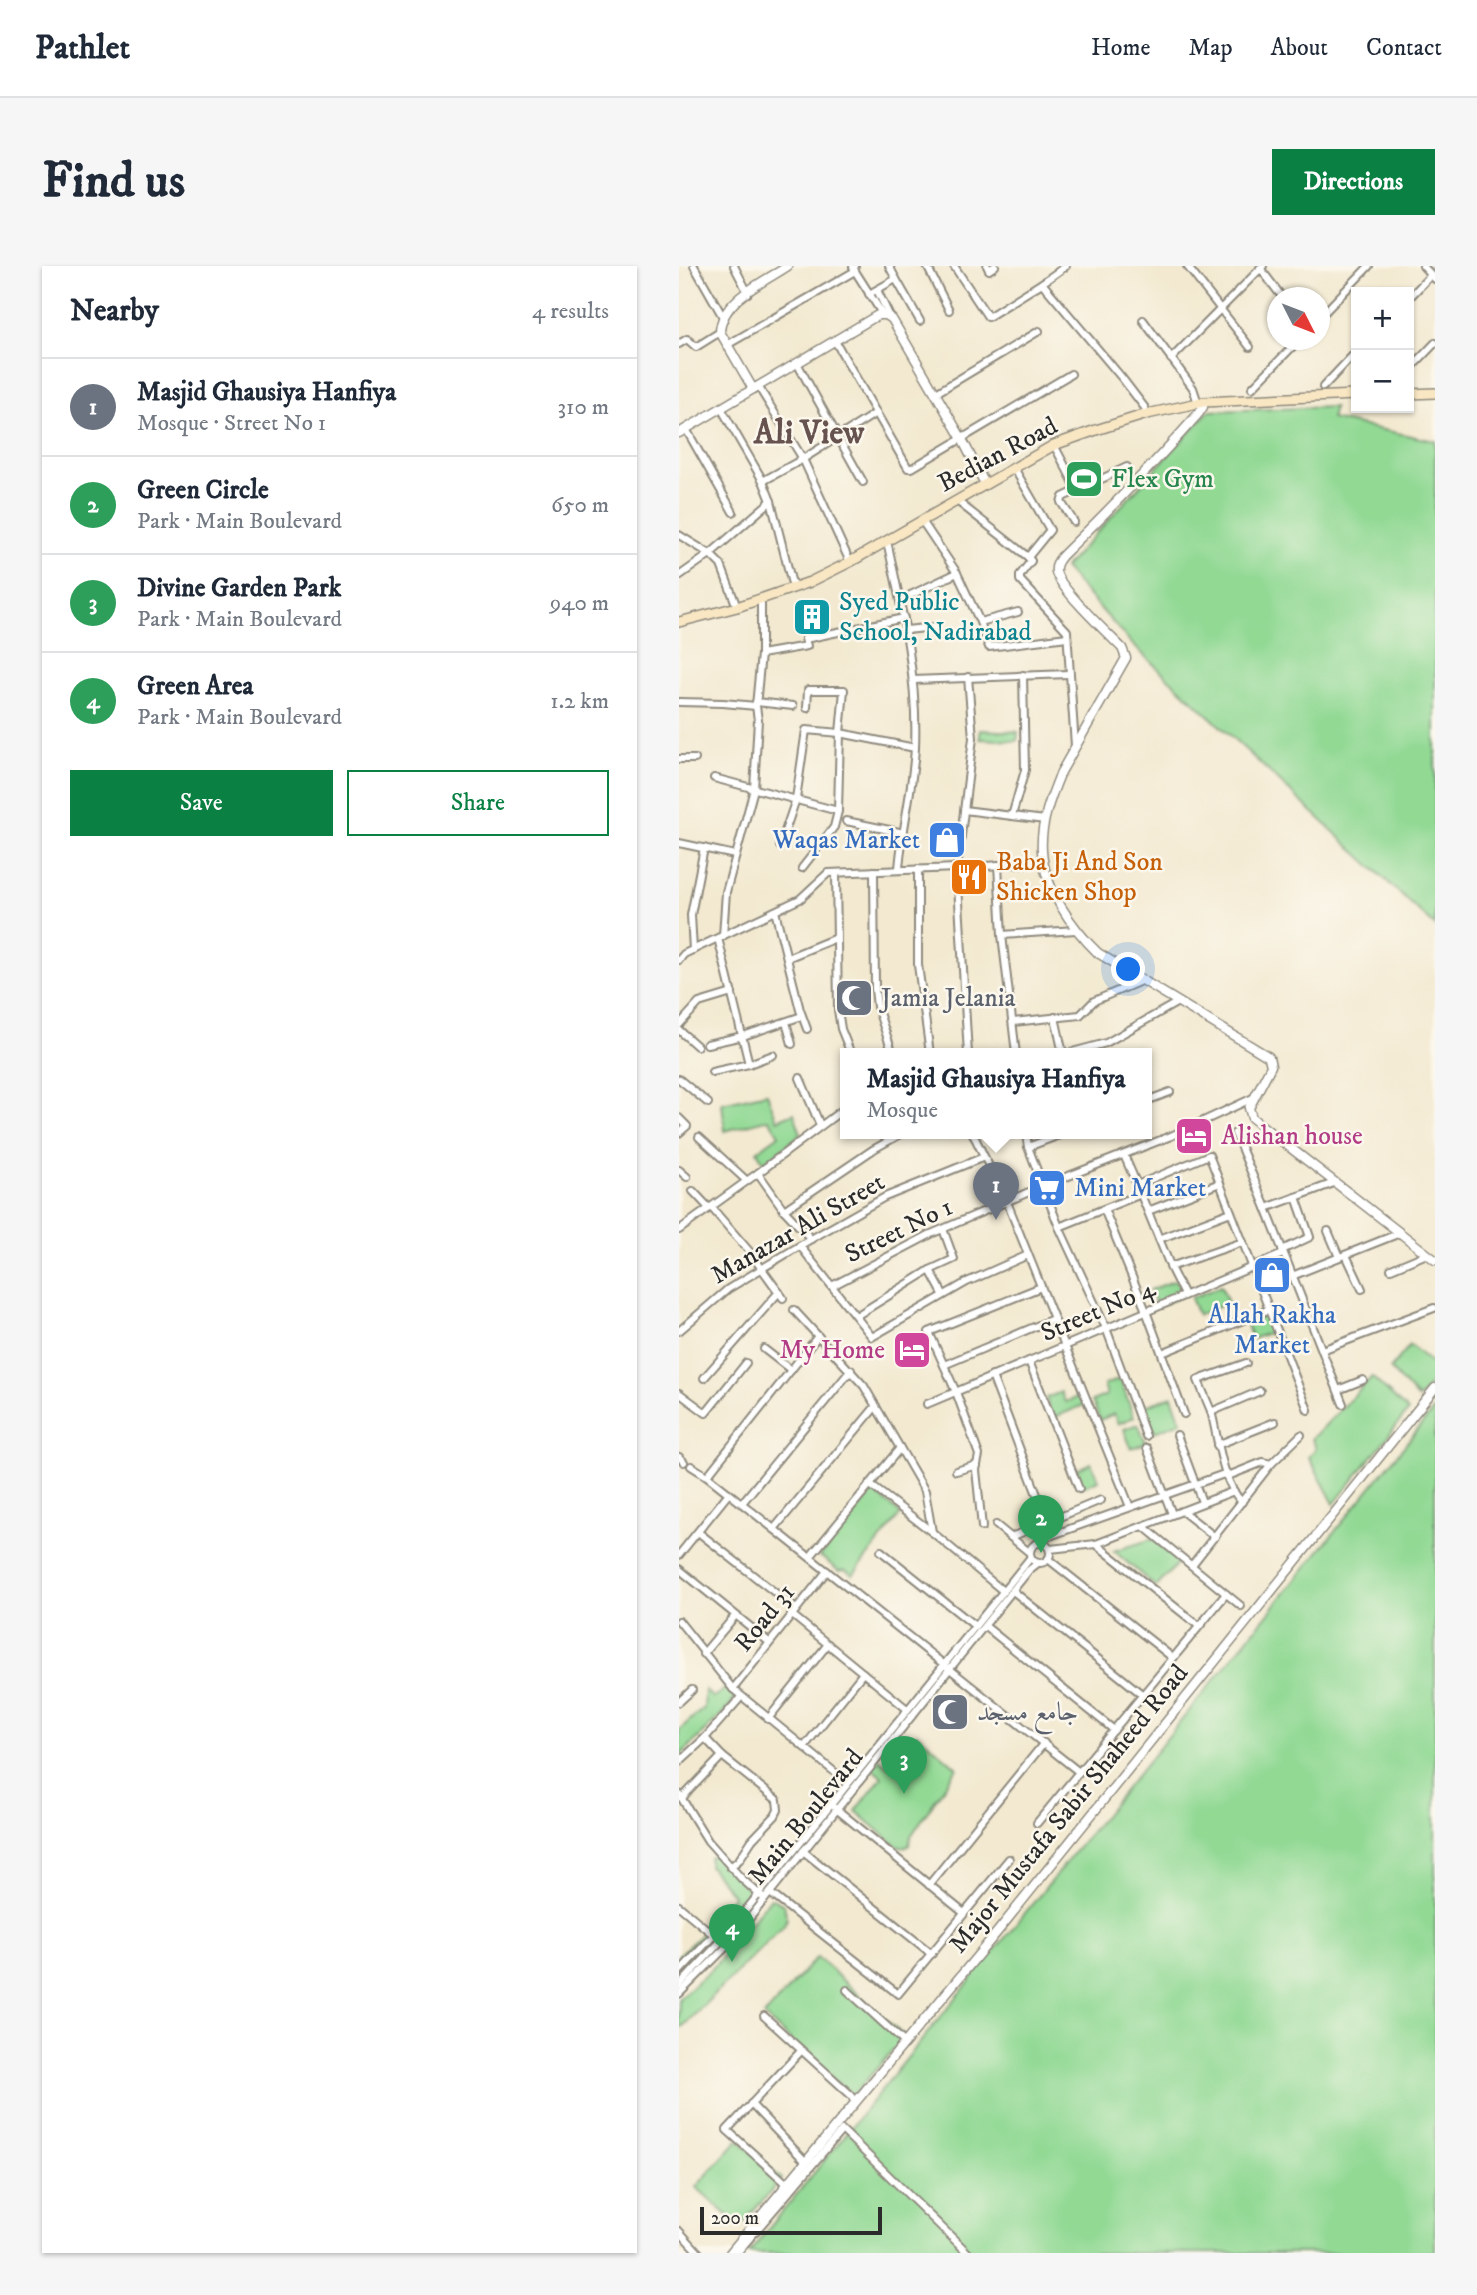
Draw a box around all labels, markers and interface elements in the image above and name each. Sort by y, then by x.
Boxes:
text: Pathlet [35,28,130,69]
text: Home [1091,33,1150,63]
text: Map [1188,33,1233,63]
text: About [1271,33,1328,63]
text: Contact [1366,33,1442,63]
button: Directions [1272,149,1435,215]
text: Find us [42,151,185,213]
north arrow [1267,287,1330,350]
map controls [1351,287,1414,413]
button: + [1351,287,1414,350]
text: Nearby [70,293,159,330]
text: 4 results [532,297,609,326]
button: − [1351,350,1414,413]
text: Masjid Ghausiya Hanfiya [137,376,396,409]
text: 1 [89,393,97,422]
text: 310 m [557,393,609,422]
text: Mosque · Street No 1 [137,409,326,438]
street label: Bedian Road [932,410,1064,500]
district label: Ali View [753,413,865,454]
sports icon: Flex Gym [1063,458,1105,500]
place label: Flex Gym [1111,463,1214,496]
text: Green Circle [137,474,269,507]
text: 2 [87,491,99,520]
text: 650 m [551,491,609,520]
text: Park · Main Boulevard [137,507,342,536]
text: Divine Garden Park [137,572,341,605]
place label: Syed Public School, Nadirabad [839,586,1032,649]
text: 3 [89,589,97,618]
text: 940 m [550,589,609,618]
building icon: Syed Public School, Nadirabad [791,596,833,638]
text: Park · Main Boulevard [137,605,342,634]
text: Green Area [137,670,254,703]
text: 4 [86,687,100,716]
text: 1.2 km [550,687,609,716]
text: Park · Main Boulevard [137,703,342,732]
button: Save [70,770,333,836]
button: Share [347,770,609,836]
shop icon: Waqas Market [926,819,968,861]
place label: Waqas Market [771,824,920,857]
place label: Baba Ji And Son Shicken Shop [996,846,1163,909]
restaurant icon: Baba Ji And Son Shicken Shop [948,856,990,898]
your location [1111,952,1145,986]
mosque icon: Jamia Jelania [833,977,875,1019]
place label: Jamia Jelania [879,982,1016,1015]
popup [840,1048,1152,1139]
text: Masjid Ghausiya Hanfiya [866,1063,1126,1096]
text: Mosque [866,1096,938,1125]
hotel icon: Alishan house [1173,1115,1215,1157]
place label: Alishan house [1221,1120,1363,1153]
pin: 1 [973,1162,1019,1220]
street label: Manazar Ali Street [705,1166,891,1292]
supermarket icon: Mini Market [1026,1167,1068,1209]
place label: Mini Market [1074,1172,1206,1205]
street label: Street No 1 [840,1191,958,1271]
shop icon: Allah Rakha Market [1251,1254,1293,1296]
street label: Street No 4 [1036,1272,1161,1350]
place label: Allah Rakha Market [1208,1299,1336,1362]
hotel icon: My Home [891,1329,933,1371]
place label: My Home [780,1334,885,1367]
pin: 2 [1018,1495,1064,1553]
street label: Road 31 [727,1577,803,1659]
street label: Major Mustafa Sabir Shaheed Road [942,1658,1196,1960]
mosque icon: جامع مسجد [929,1691,971,1733]
place label: جامع مسجد [977,1696,1078,1735]
pin: 3 [881,1736,927,1794]
street label: Main Boulevard [741,1742,871,1892]
pin: 4 [709,1904,755,1962]
scale bar [700,2204,882,2236]
text: 200 m [711,2207,759,2230]

